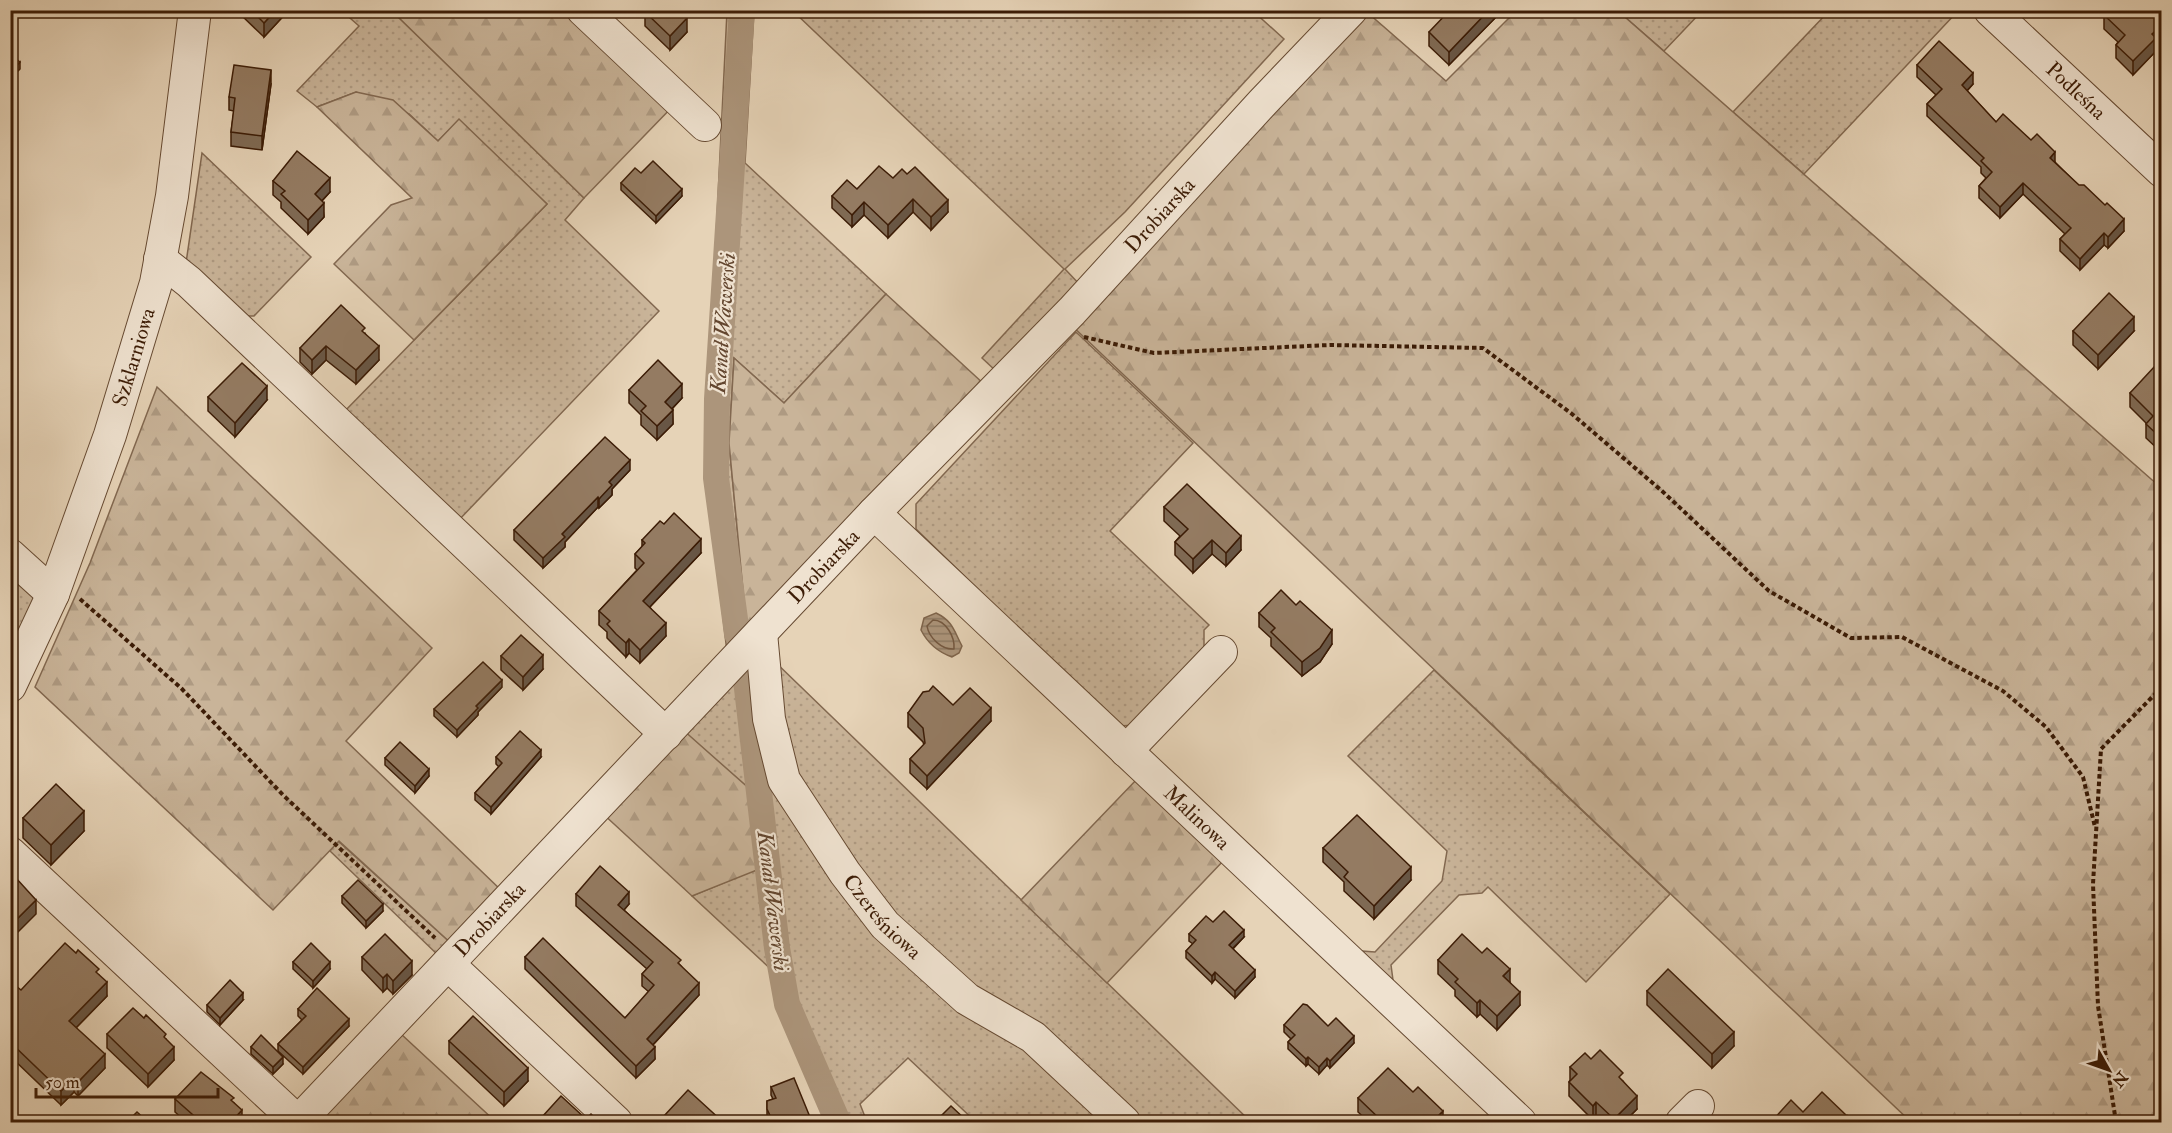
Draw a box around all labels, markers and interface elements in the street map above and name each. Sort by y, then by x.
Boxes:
street label: Podleśna [2040,56,2112,126]
street label: Drobiarska [1119,172,1202,259]
water label: Kanał Wawerski [704,252,742,395]
street label: Szklarniowa [106,304,162,410]
street label: Drobiarska [782,523,866,610]
street label: Malinowa [1158,780,1236,856]
water label: Kanał Wawerski [750,828,795,973]
street label: Czereśniowa [837,869,927,966]
street label: Drobiarska [448,876,532,963]
north arrow [2079,1040,2139,1100]
scale bar [36,1061,218,1099]
text: N [2107,1066,2133,1091]
text: 50 m [45,1071,80,1094]

